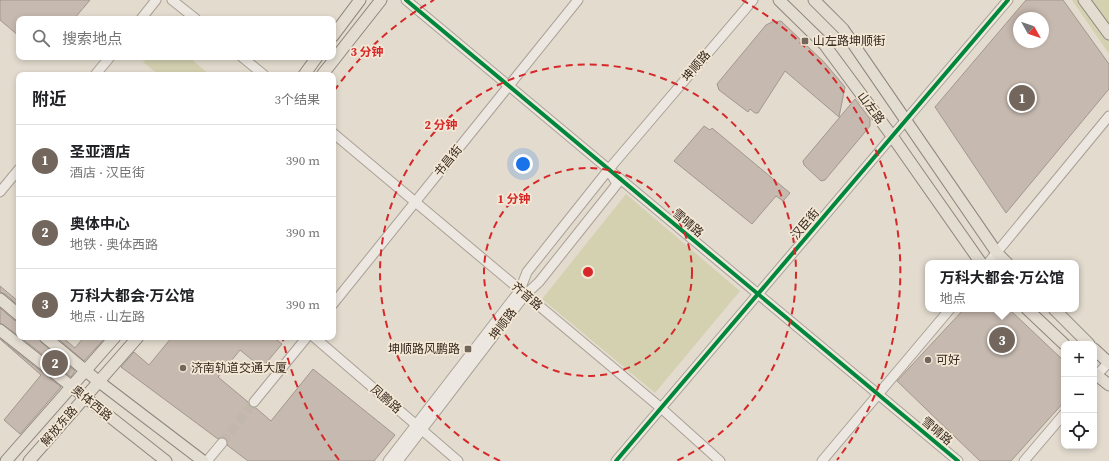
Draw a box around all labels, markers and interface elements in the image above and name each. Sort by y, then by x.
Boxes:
north arrow [1013,12,1049,48]
search box [16,16,336,60]
icon: search [30,27,52,49]
text: 搜索地点 [62,28,122,49]
place label: 山左路坤顺街 [813,33,885,49]
marker: 山左路坤顺街 [800,36,810,46]
text: 3 分钟 [350,44,384,60]
street label: 坤顺路 [678,47,714,85]
pin: 1 [1009,83,1035,113]
text: 附近 [32,87,66,111]
street label: 山左路 [854,89,888,127]
text: 3个结果 [274,91,320,108]
text: 2 分钟 [424,117,458,133]
text: 圣亚酒店 [70,141,130,162]
street label: 书昌街 [430,142,466,180]
text: 1 [41,152,49,169]
text: 390 m [286,152,320,169]
your location [513,154,533,174]
text: 酒店 · 汉臣街 [70,164,145,181]
text: 1 分钟 [497,191,531,207]
street label: 雪晴路 [669,205,707,241]
street label: 汉臣街 [787,205,823,243]
text: 奥体中心 [70,213,130,234]
text: 2 [41,224,49,241]
text: 390 m [286,224,320,241]
text: 地铁 · 奥体西路 [70,236,158,253]
popup [925,260,1079,312]
centre of rings [581,265,595,279]
text: 万科大都会·万公馆 [940,267,1064,288]
street label: 齐音路 [508,278,546,314]
text: 万科大都会·万公馆 [70,285,195,306]
text: 地点 [940,290,966,307]
text: 3 [41,296,49,313]
text: 390 m [286,296,320,313]
street label: 坤顺路 [486,305,520,343]
text: 地点 · 山左路 [70,308,145,325]
pin: 3 [989,325,1015,355]
place label: 坤顺路风鹏路 [388,341,460,357]
map controls [1061,341,1097,449]
button: + [1061,341,1097,377]
marker: 坤顺路风鹏路 [463,344,473,354]
pin: 2 [42,348,68,378]
place label: 可好 [936,352,960,368]
marker: 可好 [923,355,933,365]
place label: 济南轨道交通大厦 [191,360,287,376]
marker: 济南轨道交通大厦 [178,363,188,373]
button: − [1061,377,1097,413]
street label: 凤鹏路 [367,381,405,417]
street label: 奥体西路 [68,382,116,424]
street label: 解放东路 [37,403,81,449]
street label: 雪晴路 [918,413,956,449]
button: locate [1061,413,1097,449]

